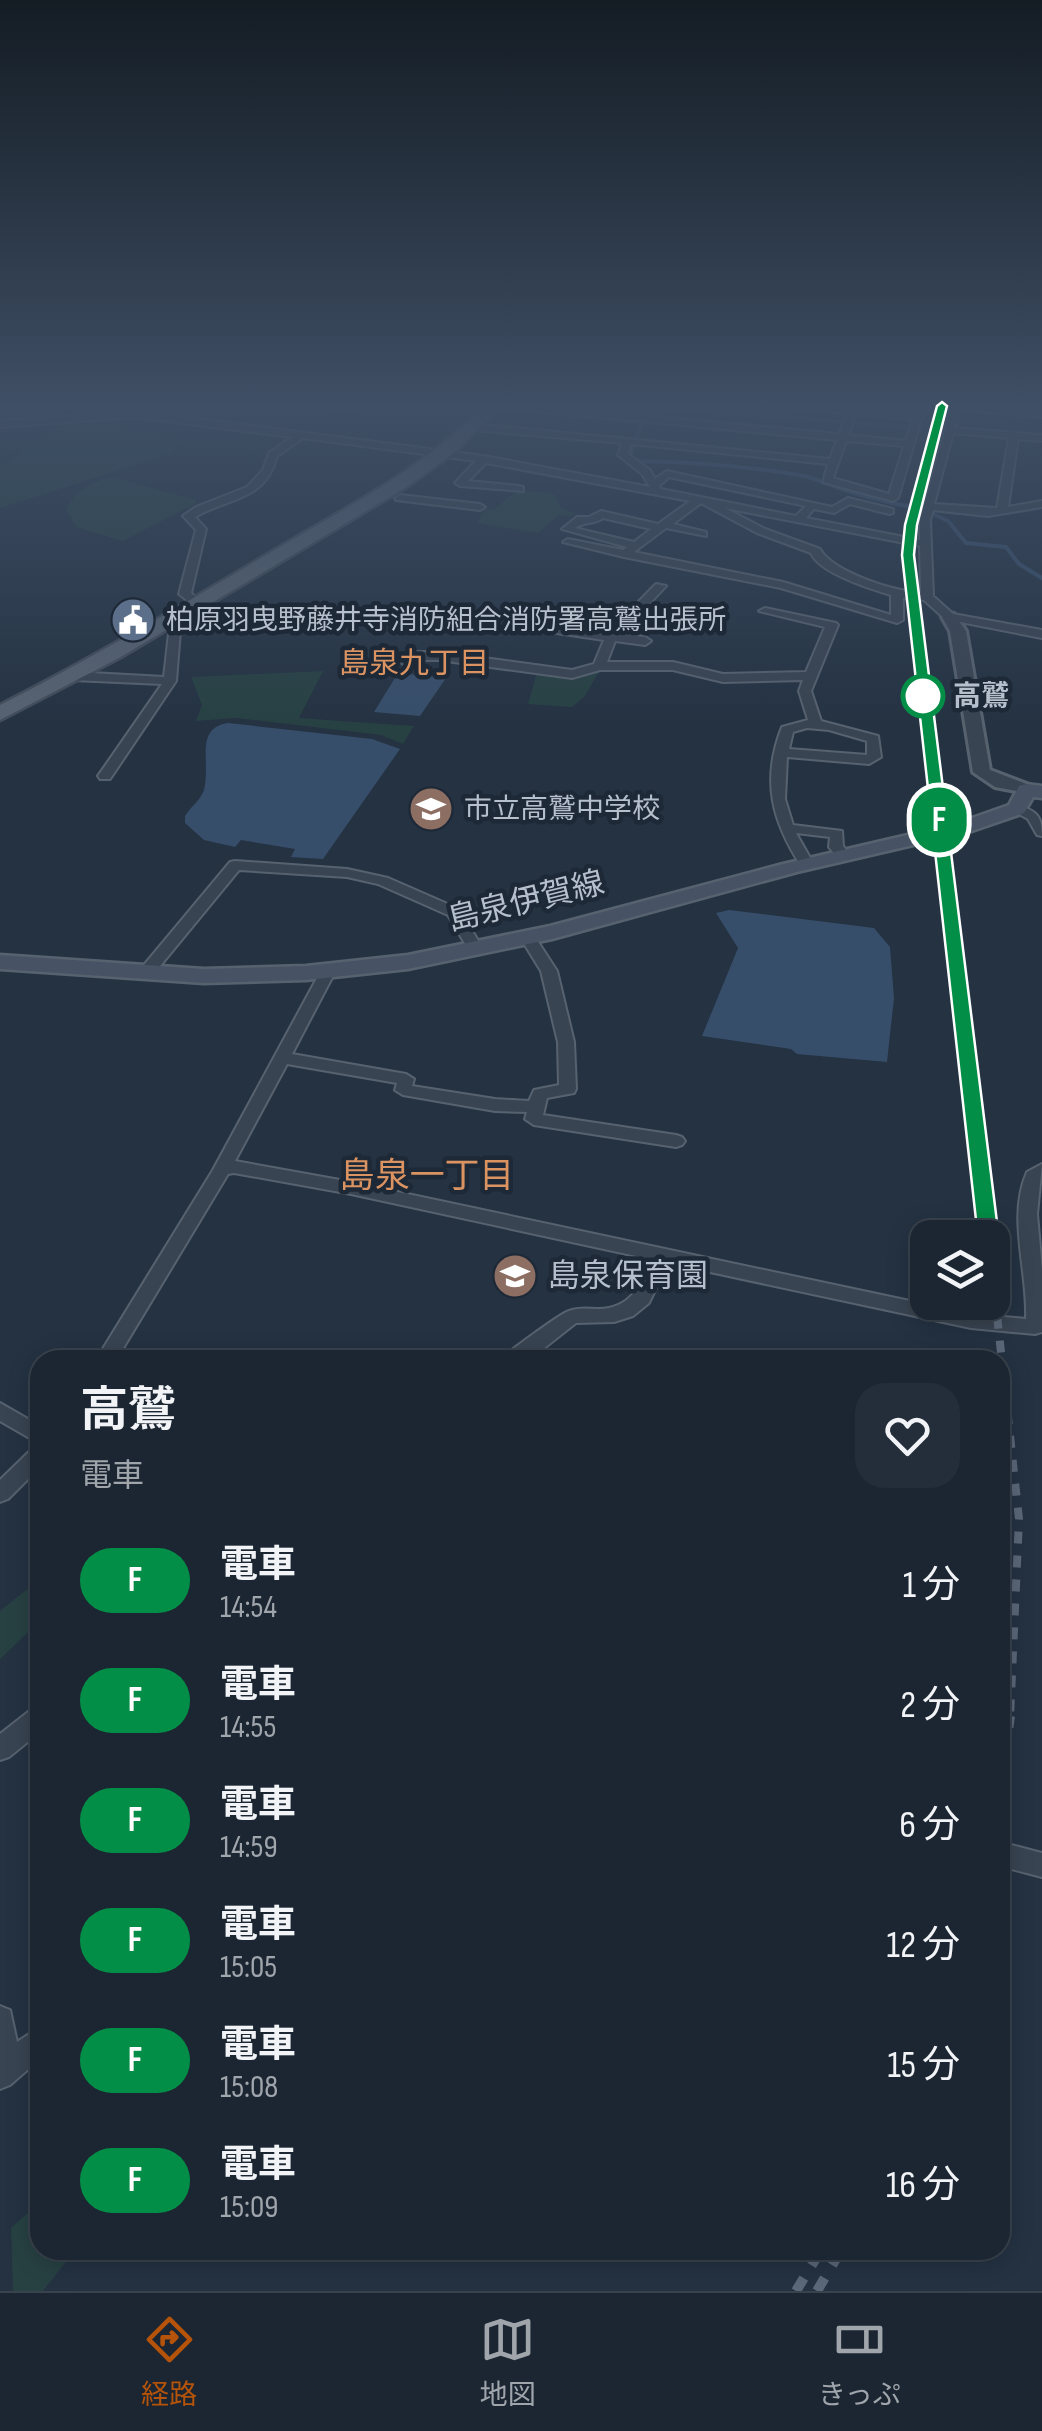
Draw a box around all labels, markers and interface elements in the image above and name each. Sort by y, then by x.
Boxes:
public building icon: 柏原羽曳野藤井寺消防組合消防署高鷲出張所 [110,597,156,643]
place label: 柏原羽曳野藤井寺消防組合消防署高鷲出張所 [166,604,726,637]
district label: 島泉九丁目 [339,646,489,682]
marker: 高鷲 [902,675,944,717]
place label: 高鷲 [953,680,1009,713]
school or university icon: 市立高鷲中学校 [408,786,454,832]
line badge: F [906,788,972,852]
place label: 市立高鷲中学校 [464,793,660,826]
text: F [932,799,946,842]
street label: 島泉伊賀線 [444,864,608,940]
district label: 島泉一丁目 [339,1155,515,1198]
map controls [910,1220,1010,1320]
button: layers [910,1220,1010,1320]
school or university icon: 島泉保育園 [492,1253,538,1299]
place label: 島泉保育園 [548,1257,708,1296]
text: 高鷲 [80,1383,176,1440]
button: heart [855,1383,960,1488]
text: 電車 [80,1457,144,1496]
text: 電車 [220,1543,296,1588]
text: F [128,1559,142,1602]
text: 1 分 [903,1563,960,1608]
text: 14:54 [220,1588,277,1627]
text: 電車 [220,1663,296,1708]
text: F [128,1679,142,1722]
text: 2 分 [900,1683,960,1728]
text: 14:55 [220,1708,276,1747]
text: 電車 [220,1783,296,1828]
text: F [128,1799,142,1842]
text: 6 分 [899,1803,960,1848]
text: 14:59 [220,1828,278,1867]
text: 電車 [220,1903,296,1948]
text: F [128,1919,142,1962]
text: 12 分 [887,1923,960,1968]
text: 15:05 [220,1948,277,1987]
text: 電車 [220,2023,296,2068]
text: F [128,2039,142,2082]
text: 15 分 [887,2043,960,2088]
text: 15:08 [220,2068,278,2107]
text: 電車 [220,2143,296,2188]
text: F [128,2159,142,2202]
text: 16 分 [886,2163,960,2208]
text: 15:09 [220,2188,279,2227]
tab: 経路 [141,2312,197,2412]
tab: 地図 [480,2312,536,2412]
tab: きっぷ [818,2312,901,2412]

